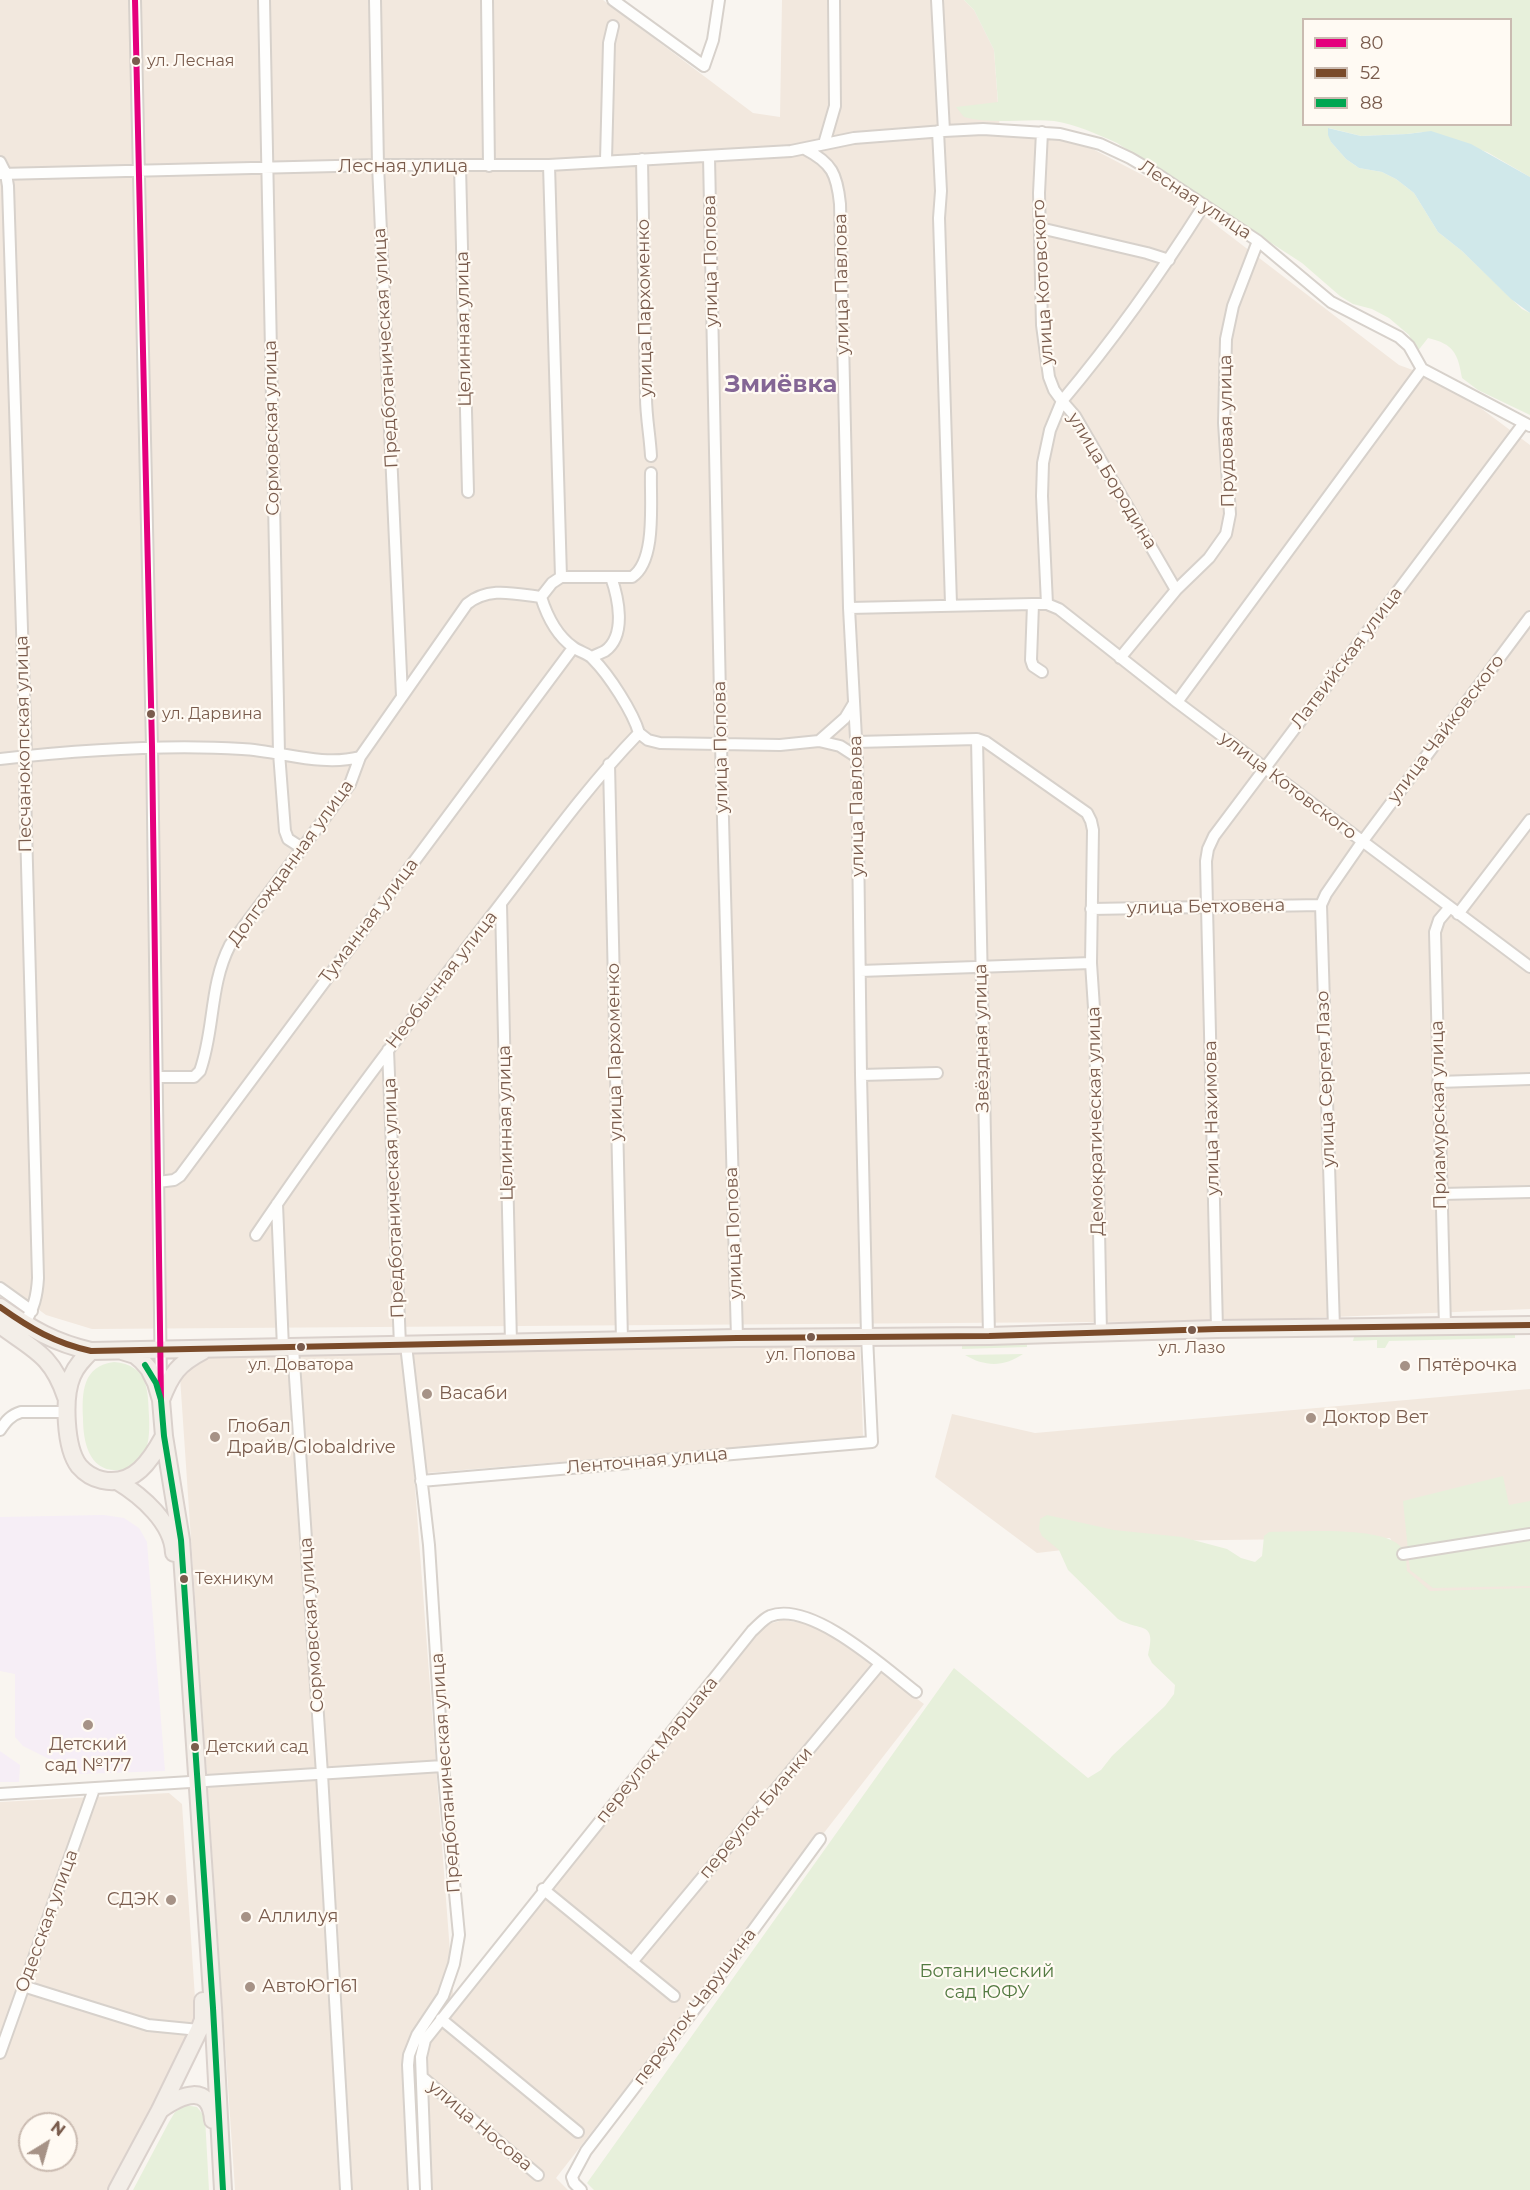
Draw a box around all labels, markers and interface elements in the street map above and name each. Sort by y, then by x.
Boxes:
legend [1302,18,1512,126]
text: 80 [1360,32,1383,54]
place label: ул. Лесная [147,51,235,71]
marker: ул. Лесная [130,55,142,67]
text: 52 [1360,62,1380,84]
text: 88 [1360,92,1383,114]
street label: Лесная улица [338,156,468,178]
street label: Лесная улица [1135,156,1255,244]
street label: улица Попова [699,195,723,327]
street label: улица Котовского [1028,199,1058,365]
street label: улица Павлова [830,213,854,355]
street label: улица Пархоменко [633,219,657,397]
street label: Предботаническая улица [369,227,403,469]
street label: Целинная улица [452,251,476,407]
street label: Сормовская улица [260,340,284,516]
street label: Прудовая улица [1215,354,1239,508]
district label: Змиёвка [725,371,837,399]
street label: улица Бородина [1063,409,1161,553]
street label: Латвийская улица [1287,583,1407,733]
street label: Песчанокопская улица [11,635,37,853]
street label: улица Чайковского [1383,650,1509,808]
street label: улица Попова [709,681,733,813]
place label: ул. Дарвина [162,704,262,724]
marker: ул. Дарвина [145,708,157,720]
street label: улица Котовского [1215,727,1361,845]
street label: улица Павлова [845,735,869,877]
street label: Долгожданная улица [224,776,358,950]
street label: Туманная улица [315,854,423,988]
street label: улица Бетховена [1127,895,1285,919]
street label: Необычная улица [382,907,502,1053]
street label: улица Пархоменко [603,963,627,1141]
street label: Звёздная улица [970,963,994,1113]
street label: улица Сергея Лазо [1312,990,1340,1168]
street label: Демократическая улица [1083,1006,1109,1236]
street label: Приамурская улица [1427,1020,1451,1210]
street label: улица Нахимова [1200,1040,1224,1196]
street label: Целинная улица [494,1045,518,1201]
street label: Предботаническая улица [379,1077,409,1319]
street label: улица Попова [721,1167,747,1299]
marker: ул. Лазо [1186,1324,1198,1336]
marker: ул. Попова [805,1331,817,1343]
place label: ул. Лазо [1159,1338,1225,1358]
marker: ул. Доватора [295,1341,307,1353]
place label: ул. Попова [766,1345,856,1365]
place label: ул. Доватора [248,1355,354,1375]
place label: Пятёрочка [1417,1355,1517,1377]
marker: Пятёрочка [1398,1359,1412,1373]
place label: Васаби [439,1383,508,1405]
marker: Васаби [420,1387,434,1401]
place label: Доктор Вет [1323,1407,1428,1429]
marker: Доктор Вет [1304,1411,1318,1425]
place label: Глобал Драйв/Globaldrive [227,1416,396,1458]
marker: Глобал Драйв/Globaldrive [208,1430,222,1444]
street label: Ленточная улица [565,1443,729,1479]
street label: Сормовская улица [295,1537,329,1713]
place label: Техникум [195,1569,274,1589]
marker: Техникум [178,1573,190,1585]
street label: Предботаническая улица [427,1652,465,1894]
street label: переулок Маршака [591,1672,723,1828]
marker: Детский сад №177 [81,1718,95,1732]
place label: Детский сад №177 [45,1734,131,1776]
place label: Детский сад [206,1737,308,1757]
marker: Детский сад [189,1741,201,1753]
street label: переулок Бианки [695,1743,817,1883]
street label: Одесская улица [11,1847,83,1995]
place label: СДЭК [107,1889,159,1911]
marker: СДЭК [164,1893,178,1907]
place label: Аллилуя [258,1906,338,1928]
marker: Аллилуя [239,1910,253,1924]
street label: переулок Чарушина [629,1924,761,2090]
park label: Ботанический сад ЮФУ [920,1961,1054,2004]
place label: АвтоЮг161 [262,1976,358,1998]
marker: АвтоЮг161 [243,1980,257,1994]
street label: улица Носова [423,2076,537,2176]
north arrow [18,2112,78,2172]
text: N [47,2117,69,2140]

